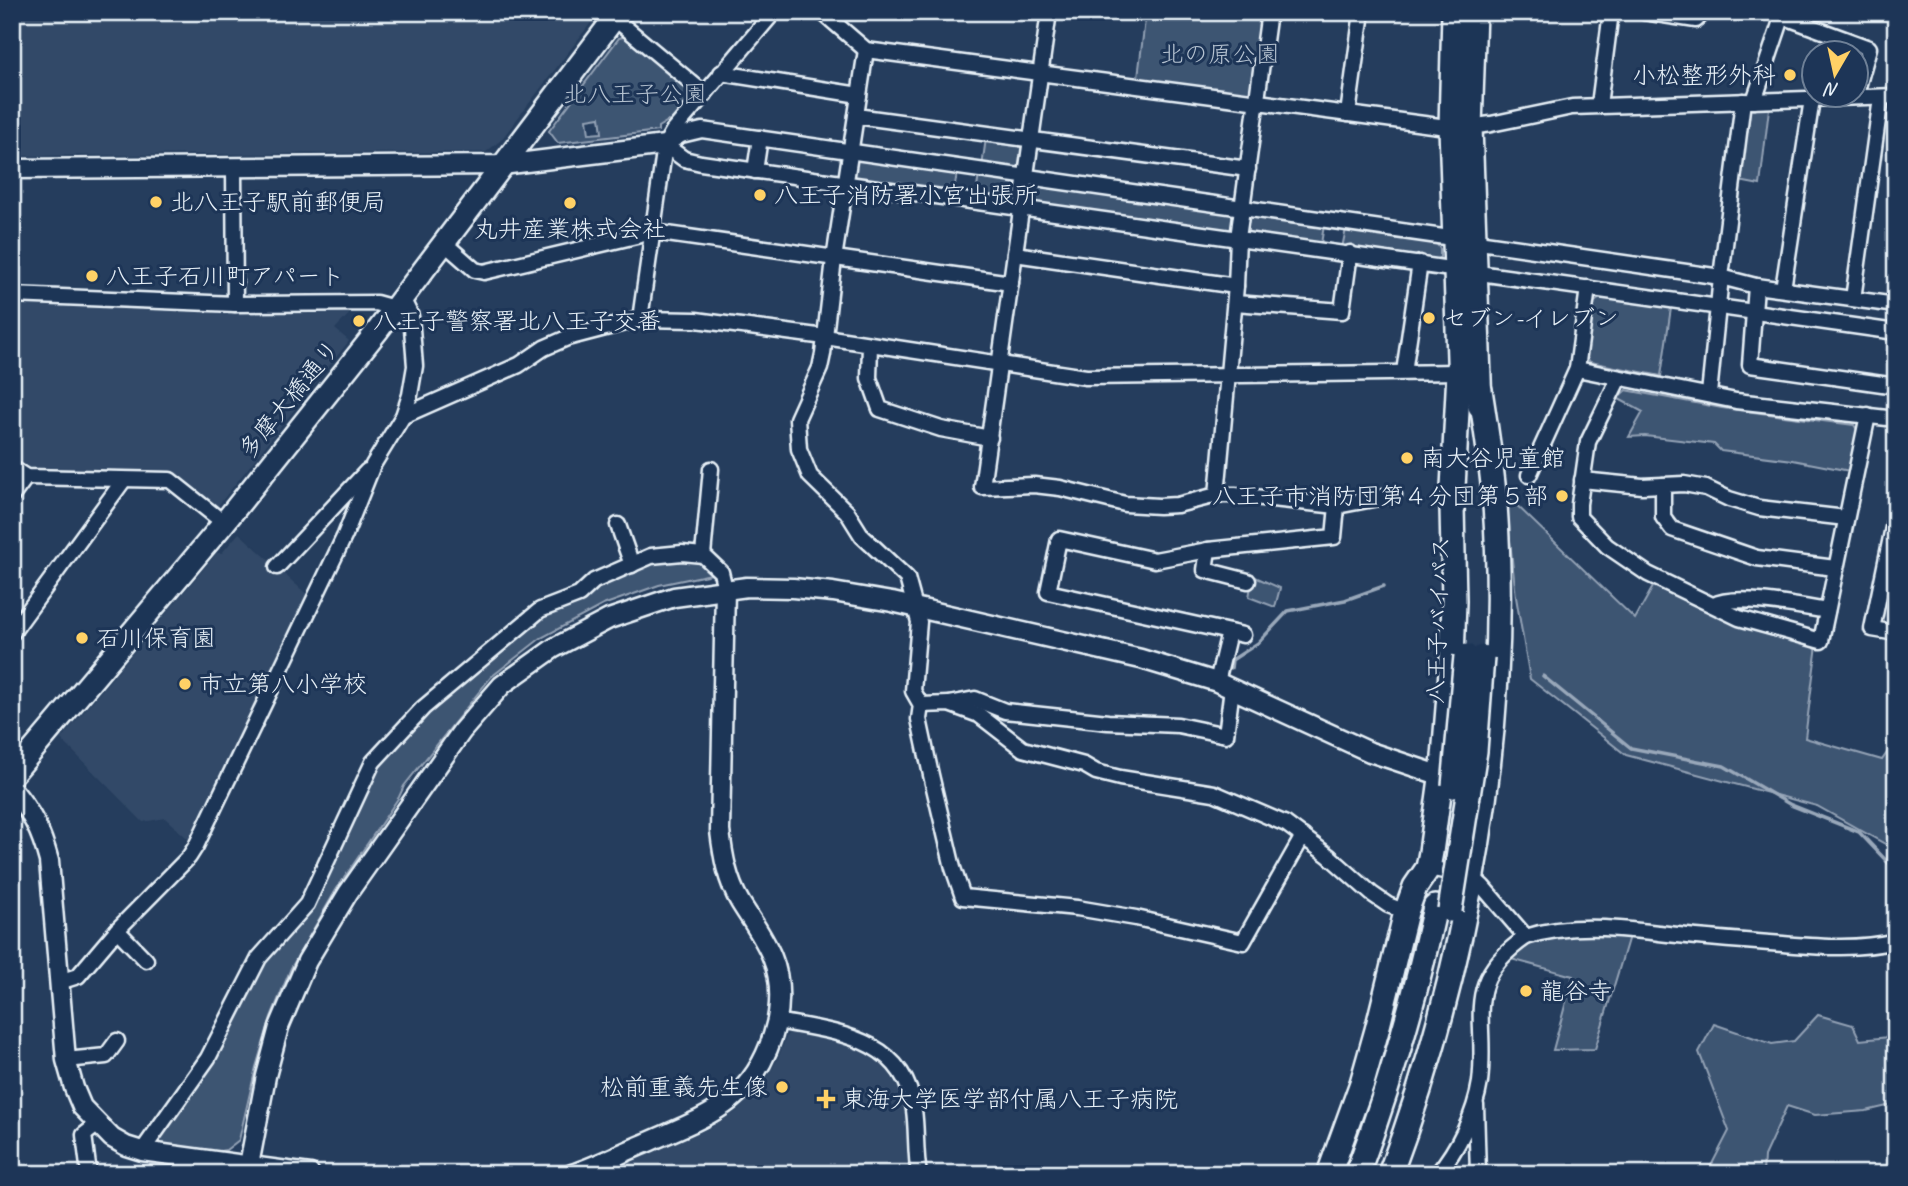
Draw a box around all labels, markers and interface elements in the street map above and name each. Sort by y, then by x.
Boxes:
north arrow [1800,38,1870,108]
park label: 北の原公園 [1160,39,1280,69]
place label: 小松整形外科 [1632,60,1776,90]
marker: 小松整形外科 [1782,67,1798,83]
text: N [1822,77,1840,103]
park label: 北八王子公園 [563,79,707,109]
place label: 八王子消防署小宮出張所 [774,180,1038,210]
place label: 北八王子駅前郵便局 [170,187,386,217]
marker: 八王子消防署小宮出張所 [752,187,768,203]
marker: 北八王子駅前郵便局 [148,194,164,210]
marker: 丸井産業株式会社 [562,195,578,211]
place label: 丸井産業株式会社 [474,214,666,244]
place label: 八王子石川町アパート [106,261,345,291]
marker: 八王子石川町アパート [84,268,100,284]
place label: セブン-イレブン [1443,303,1619,333]
place label: 八王子警察署北八王子交番 [373,306,661,336]
marker: セブン-イレブン [1421,310,1437,326]
marker: 八王子警察署北八王子交番 [351,313,367,329]
street label: 多摩大橋通り [232,334,346,464]
place label: 南大谷児童館 [1421,443,1565,473]
marker: 南大谷児童館 [1399,450,1415,466]
place label: 八王子市消防団第４分団第５部 [1212,481,1548,511]
marker: 八王子市消防団第４分団第５部 [1554,488,1570,504]
street label: 八王子バイパス [1420,536,1456,704]
place label: 石川保育園 [96,623,216,653]
marker: 石川保育園 [74,630,90,646]
place label: 市立第八小学校 [199,669,367,699]
marker: 市立第八小学校 [177,676,193,692]
place label: 龍谷寺 [1540,976,1612,1006]
marker: 龍谷寺 [1518,983,1534,999]
place label: 松前重義先生像 [600,1072,768,1102]
marker: 松前重義先生像 [774,1079,790,1095]
place label: 東海大学医学部付属八王子病院 [842,1084,1178,1114]
marker: 東海大学医学部付属八王子病院 [816,1089,836,1109]

